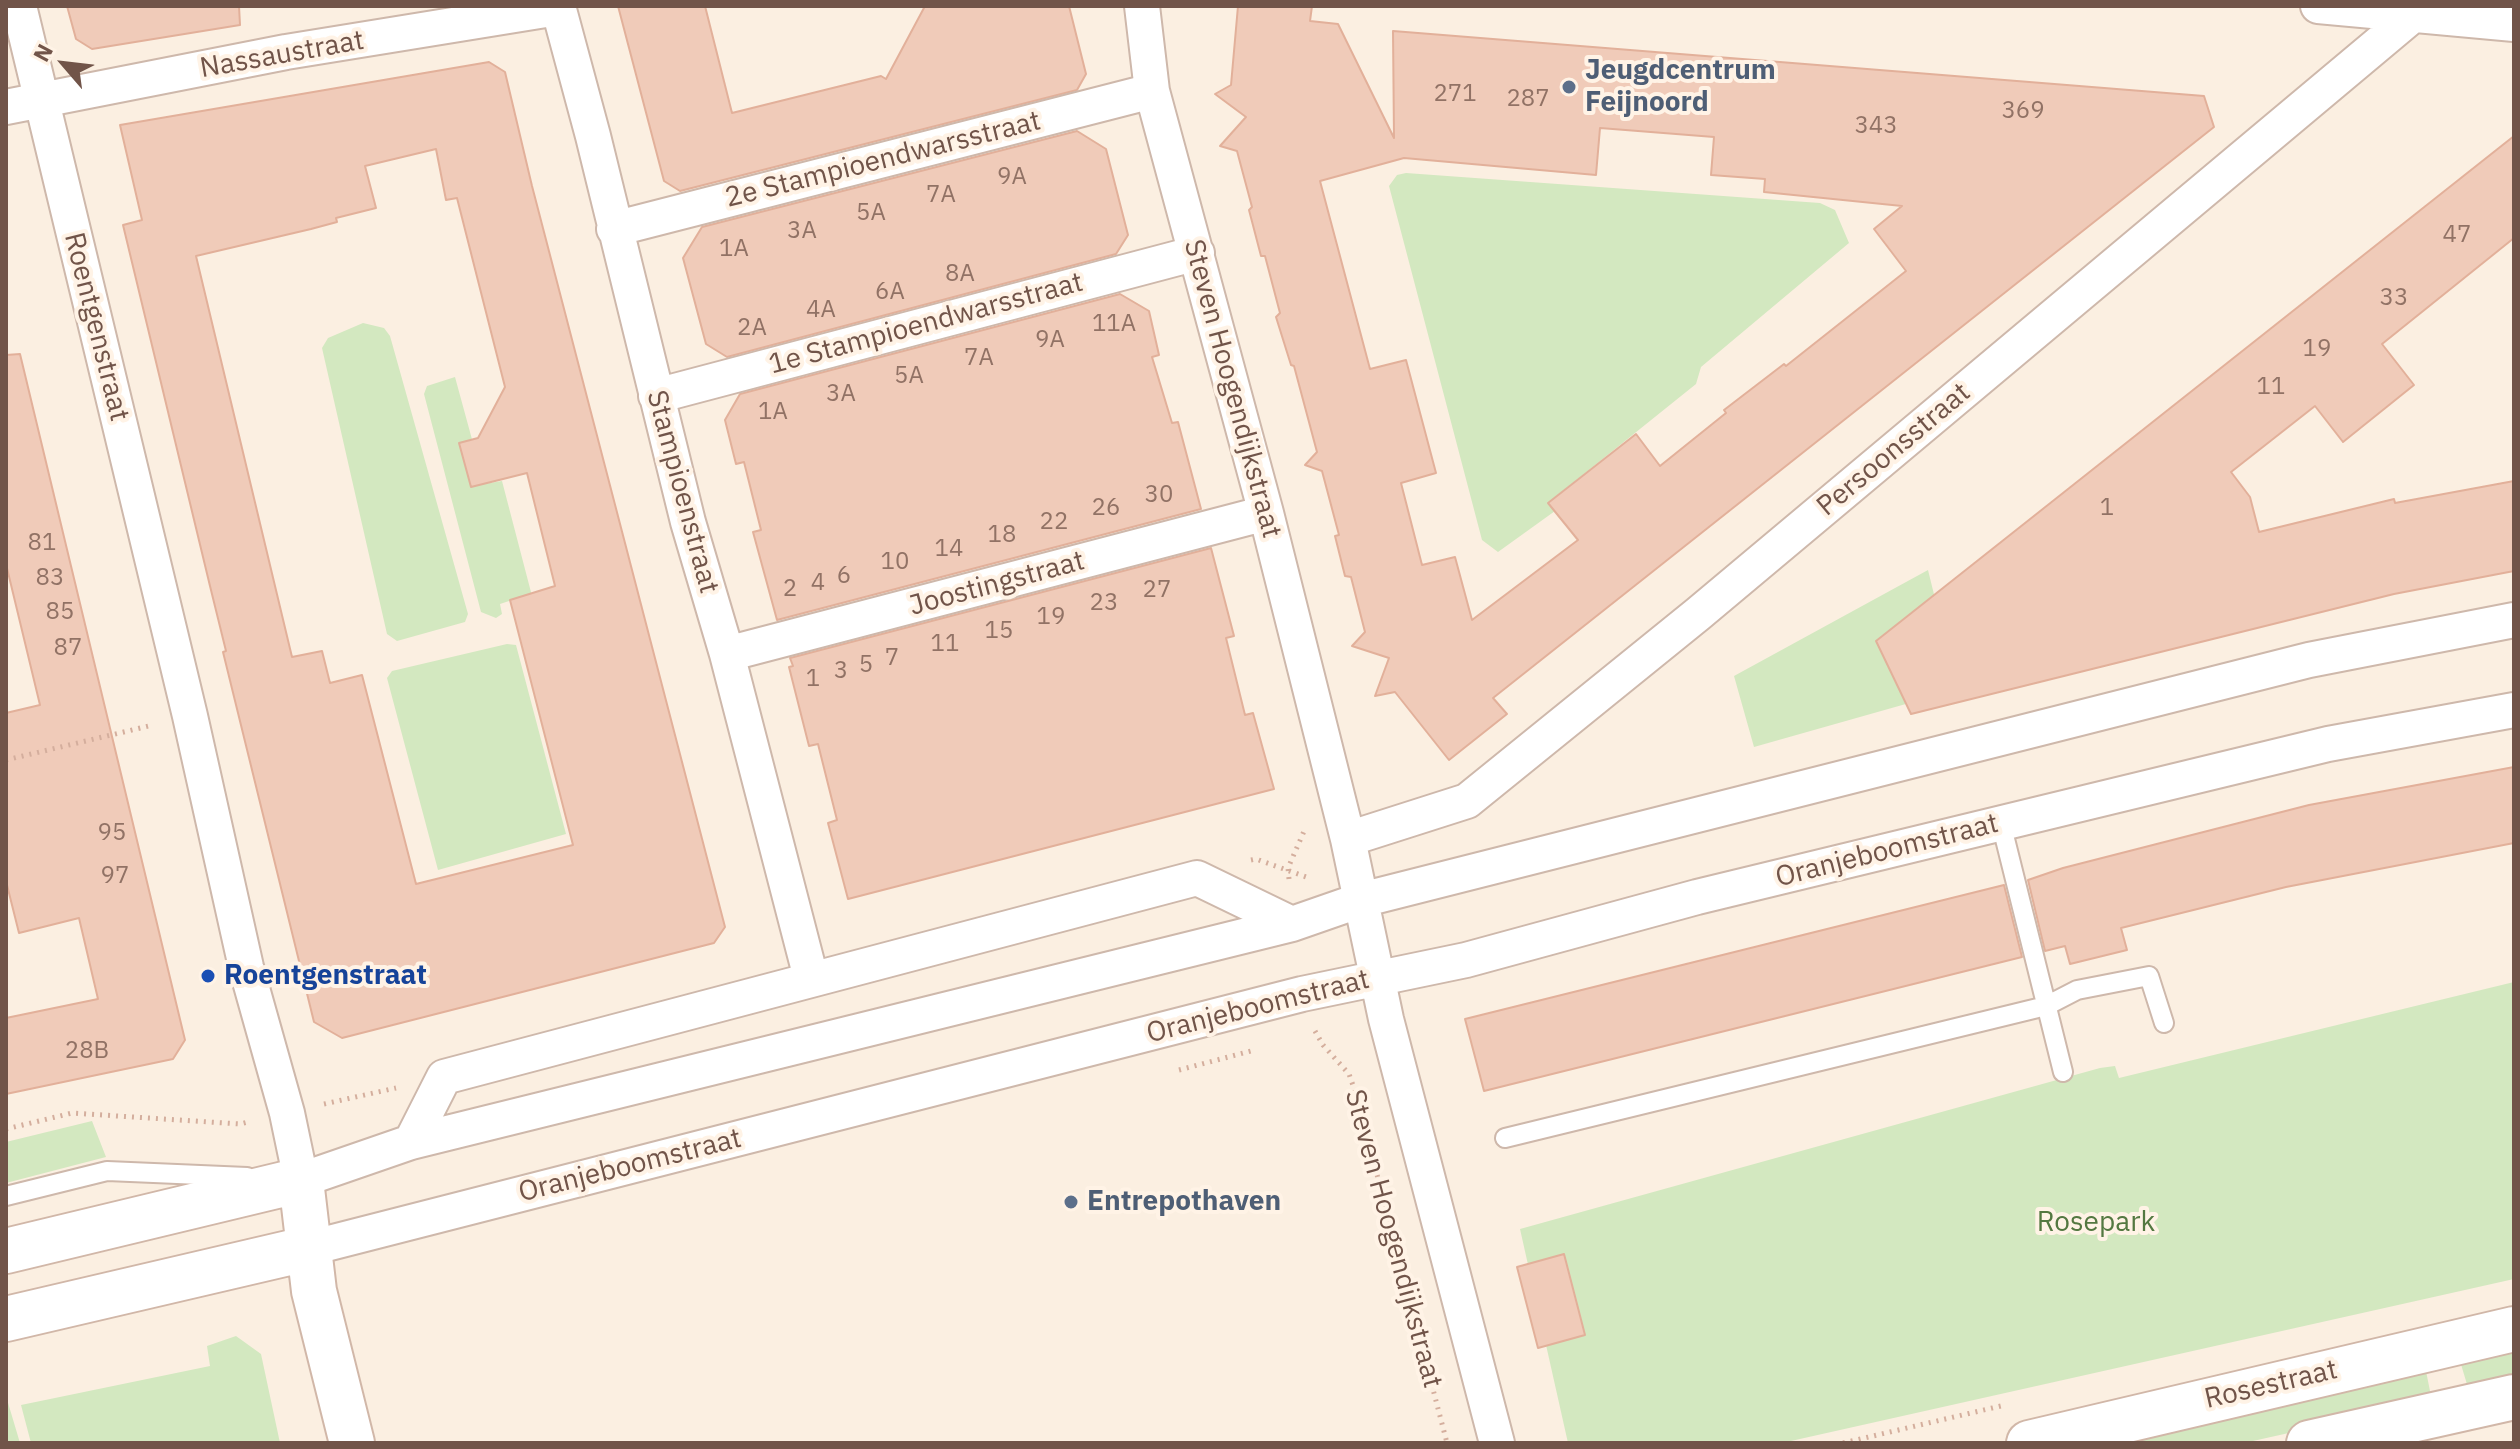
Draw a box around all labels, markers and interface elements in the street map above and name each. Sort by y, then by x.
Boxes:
north arrow [24,24,104,104]
street label: Nassaustraat [197,24,367,86]
text: N [26,39,59,66]
place label: Jeugdcentrum Feijnoord [1585,54,1776,120]
marker: Jeugdcentrum Feijnoord [1560,78,1578,96]
house number: 271 [1433,80,1477,108]
house number: 287 [1506,85,1550,113]
house number: 369 [2001,97,2045,125]
street label: 2e Stampioendwarsstraat [722,105,1044,215]
house number: 343 [1854,112,1898,140]
house number: 9A [997,163,1027,191]
house number: 7A [926,181,956,209]
house number: 5A [856,199,886,227]
house number: 3A [787,217,817,245]
house number: 47 [2443,221,2471,249]
street label: Roentgenstraat [56,229,136,425]
house number: 1A [719,235,749,263]
street label: Steven Hoogendijkstraat [1176,236,1288,542]
house number: 8A [945,260,975,288]
street label: 1e Stampioendwarsstraat [765,266,1087,382]
house number: 6A [875,278,905,306]
house number: 33 [2380,284,2408,312]
house number: 4A [806,296,836,324]
house number: 11A [1092,310,1136,338]
house number: 2A [737,314,767,342]
house number: 9A [1035,326,1065,354]
house number: 19 [2303,335,2331,363]
house number: 7A [964,344,994,372]
house number: 5A [894,362,924,390]
house number: 11 [2257,373,2285,401]
street label: Persoonsstraat [1811,376,1977,524]
house number: 3A [826,380,856,408]
street label: Stampioenstraat [639,387,725,597]
house number: 1A [758,398,788,426]
house number: 30 [1145,481,1173,509]
house number: 26 [1092,494,1120,522]
house number: 1 [2100,494,2114,522]
house number: 22 [1040,508,1068,536]
house number: 18 [988,521,1016,549]
house number: 81 [28,529,56,557]
house number: 14 [935,535,963,563]
street label: Joostingstraat [906,545,1088,623]
house number: 10 [881,548,909,576]
house number: 6 [837,562,851,590]
house number: 83 [36,564,64,592]
house number: 4 [811,569,825,597]
house number: 2 [783,575,797,603]
house number: 27 [1143,576,1171,604]
house number: 23 [1090,589,1118,617]
house number: 85 [46,598,74,626]
house number: 19 [1037,603,1065,631]
house number: 15 [985,617,1013,645]
house number: 11 [931,630,959,658]
house number: 87 [54,634,82,662]
house number: 7 [885,644,899,672]
house number: 5 [859,651,873,679]
house number: 3 [834,657,848,685]
house number: 1 [806,665,820,693]
street label: Oranjeboomstraat [1772,807,2002,895]
house number: 95 [98,819,126,847]
house number: 97 [101,862,129,890]
place label: Roentgenstraat [224,959,427,993]
street label: Oranjeboomstraat [1143,963,1373,1051]
marker: Roentgenstraat [199,967,217,985]
house number: 28B [65,1037,109,1065]
street label: Steven Hoogendijkstraat [1337,1086,1449,1392]
street label: Oranjeboomstraat [515,1122,745,1210]
place label: Entrepothaven [1087,1185,1281,1219]
marker: Entrepothaven [1062,1193,1080,1211]
park label: Rosepark [2037,1206,2155,1240]
street label: Rosestraat [2201,1353,2341,1417]

